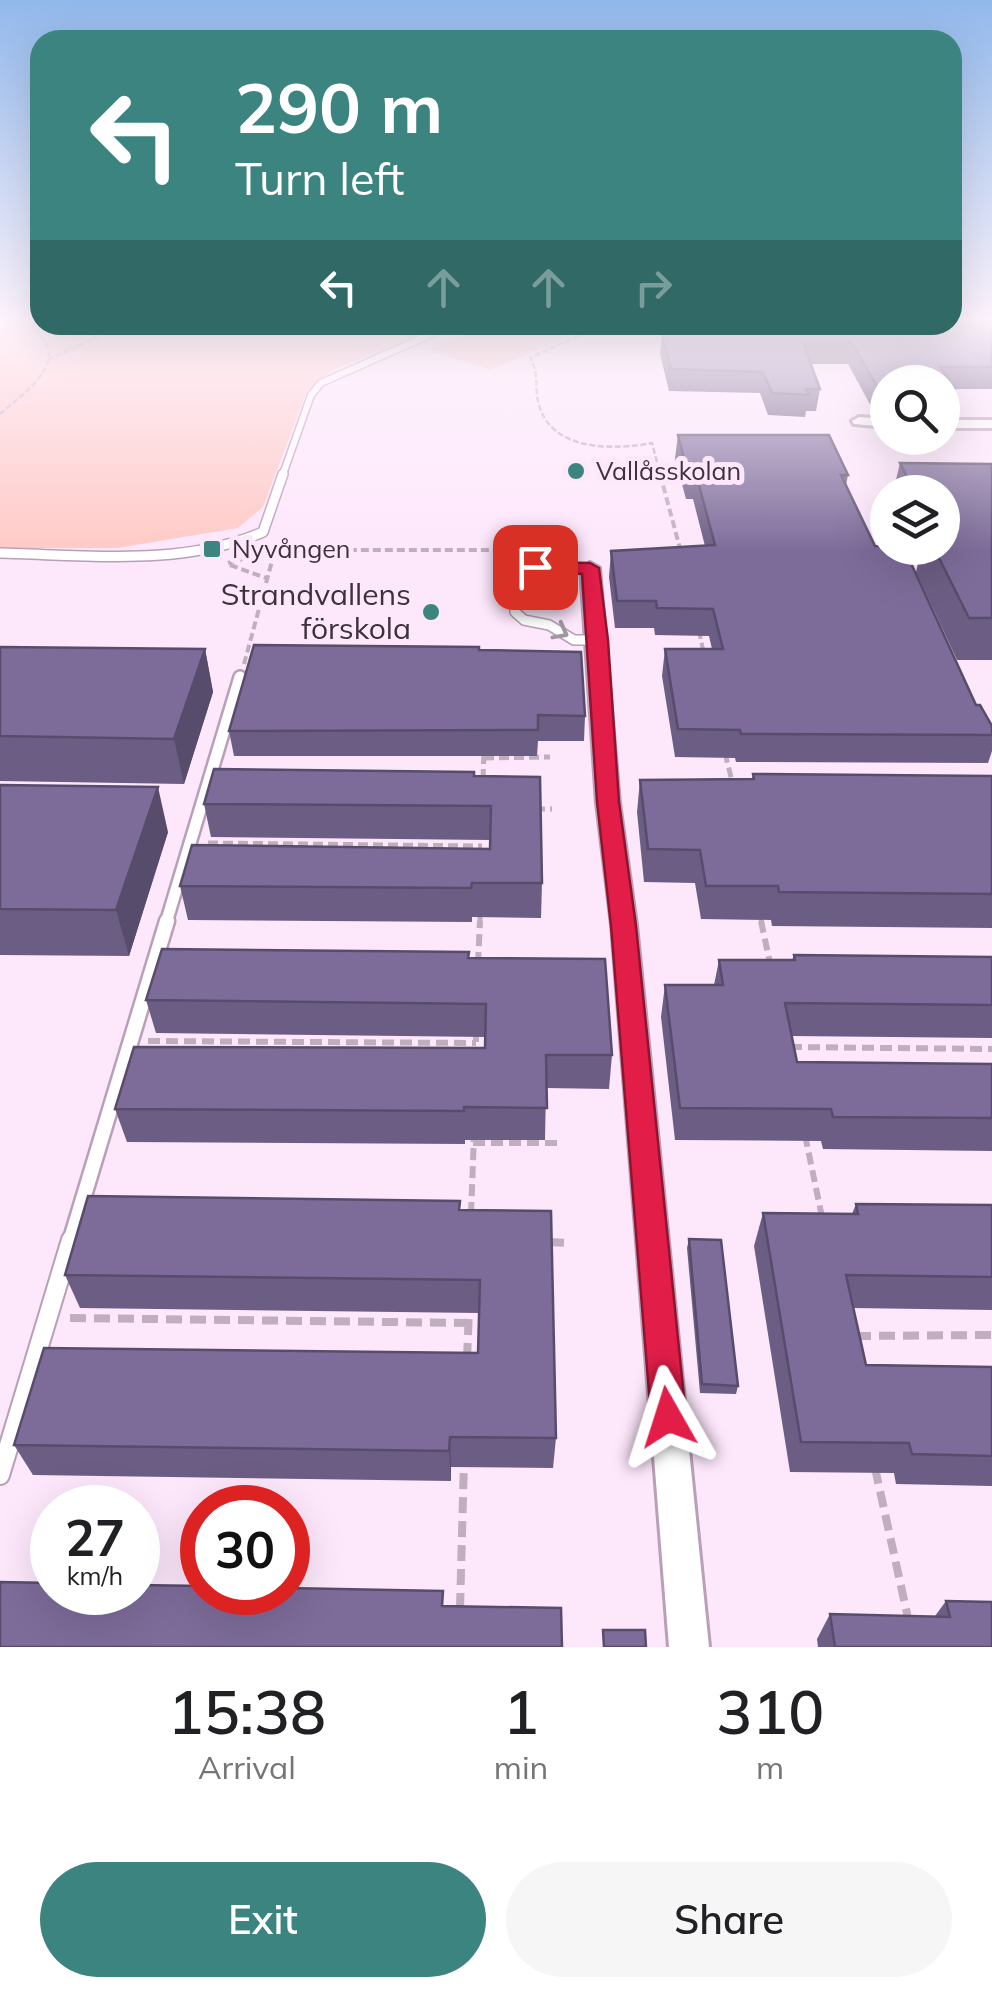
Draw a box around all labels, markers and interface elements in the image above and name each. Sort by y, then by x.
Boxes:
text: 290 m [235,63,443,151]
icon: left [70,70,200,200]
text: Turn left [235,150,404,206]
icon: left [311,260,366,315]
icon: ahead [416,260,471,315]
icon: ahead [521,260,576,315]
icon: right [626,260,681,315]
map controls [870,365,960,565]
button: search [870,365,960,455]
place label: Vallåsskolan [596,455,741,486]
marker: Vallåsskolan [565,460,587,482]
button: layers [870,475,960,565]
pin [493,525,578,610]
place label: Nyvången [232,533,351,564]
marker: Nyvången [201,538,223,560]
icon: arrive [508,540,563,595]
place label: Strandvallens förskola [221,575,411,647]
marker: Strandvallens förskola [420,601,442,623]
one-way arrow [550,620,569,639]
position arrow [616,1365,720,1469]
speed limit sign: 30 [180,1485,310,1615]
text: 27 [65,1506,125,1569]
text: km/h [67,1560,123,1591]
text: 15:38 [168,1674,326,1749]
text: 1 [503,1674,539,1749]
text: 310 [716,1674,824,1749]
text: Arrival [198,1747,296,1787]
text: min [494,1747,548,1787]
text: m [756,1747,784,1787]
button: Exit [40,1862,486,1977]
button: Share [506,1862,952,1977]

